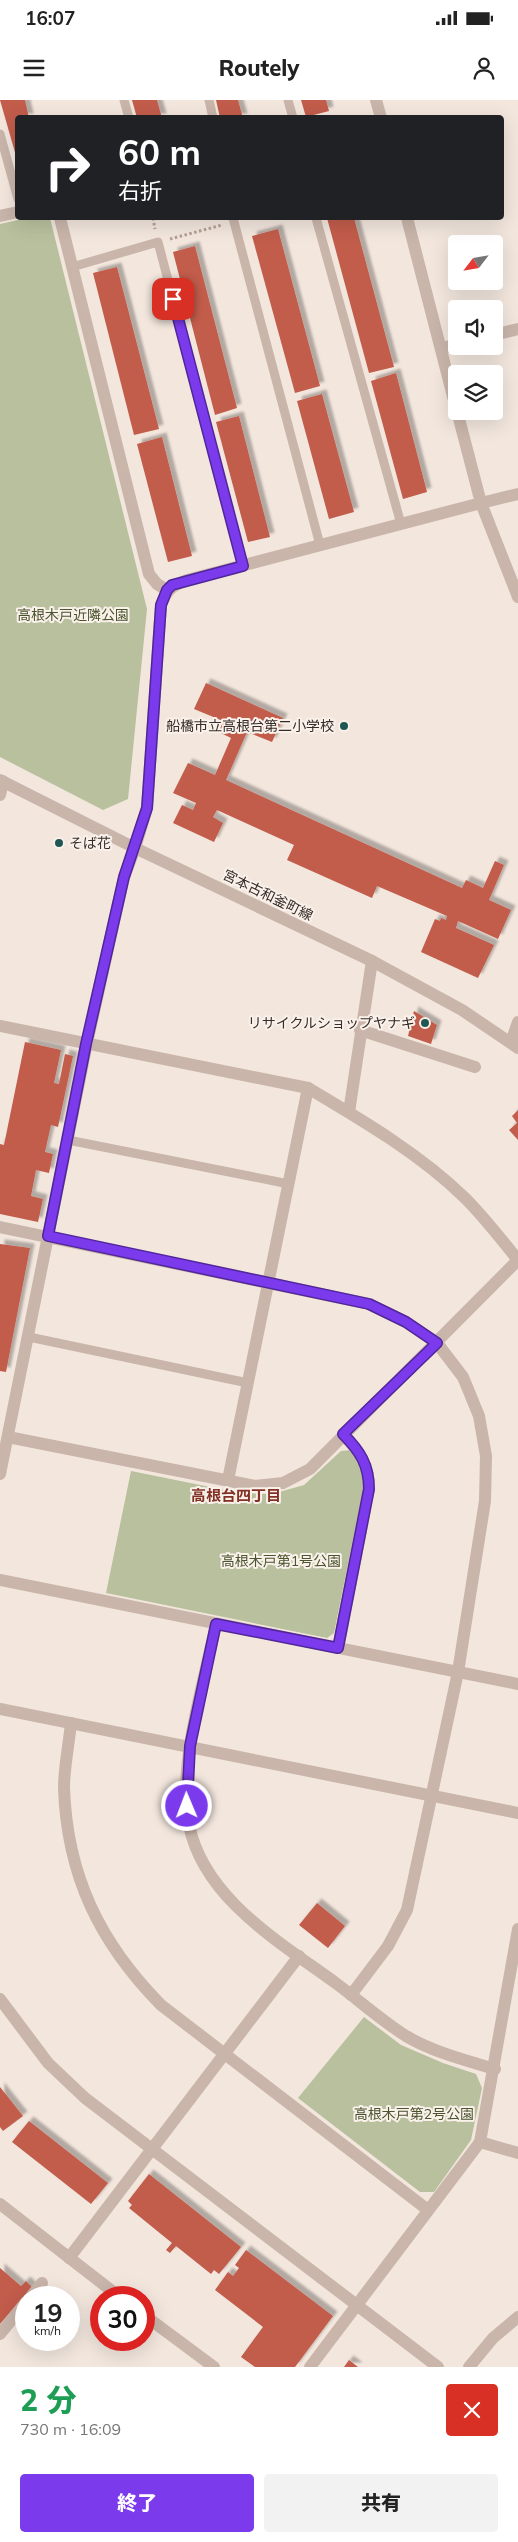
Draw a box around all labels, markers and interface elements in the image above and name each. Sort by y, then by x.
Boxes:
text: 16:07 [25,6,75,30]
icon: menu [20,54,48,82]
text: Routely [219,54,299,82]
icon: person [470,54,498,82]
text: 60 m [118,130,201,174]
icon: right [35,135,100,200]
text: 右折 [118,177,162,205]
north arrow [448,235,502,290]
map controls [448,235,503,420]
pin [152,278,194,320]
icon: arrive [159,285,187,313]
button: sound [448,300,503,355]
button: layers [448,365,503,420]
park label: 高根木戸近隣公園 [17,606,129,624]
place label: 船橋市立高根台第二小学校 [166,717,334,735]
marker: 船橋市立高根台第二小学校 [338,720,350,732]
place label: そば花 [69,834,111,852]
marker: そば花 [53,837,65,849]
street label: 宮本古和釜町線 [220,865,316,925]
place label: リサイクルショップヤナギ [248,1014,415,1032]
marker: リサイクルショップヤナギ [419,1017,431,1029]
district label: 高根台四丁目 [191,1486,281,1505]
park label: 高根木戸第1号公園 [221,1552,341,1570]
position arrow [160,1779,212,1831]
park label: 高根木戸第2号公園 [354,2105,474,2123]
speed limit sign: 30 [90,2286,155,2351]
text: 19 [32,2297,63,2328]
text: km/h [34,2323,61,2338]
text: 2 分 [20,2381,76,2419]
button: close [446,2384,498,2436]
text: 730 m · 16:09 [20,2419,121,2439]
button: 終了 [20,2474,254,2532]
button: 共有 [264,2474,498,2532]

